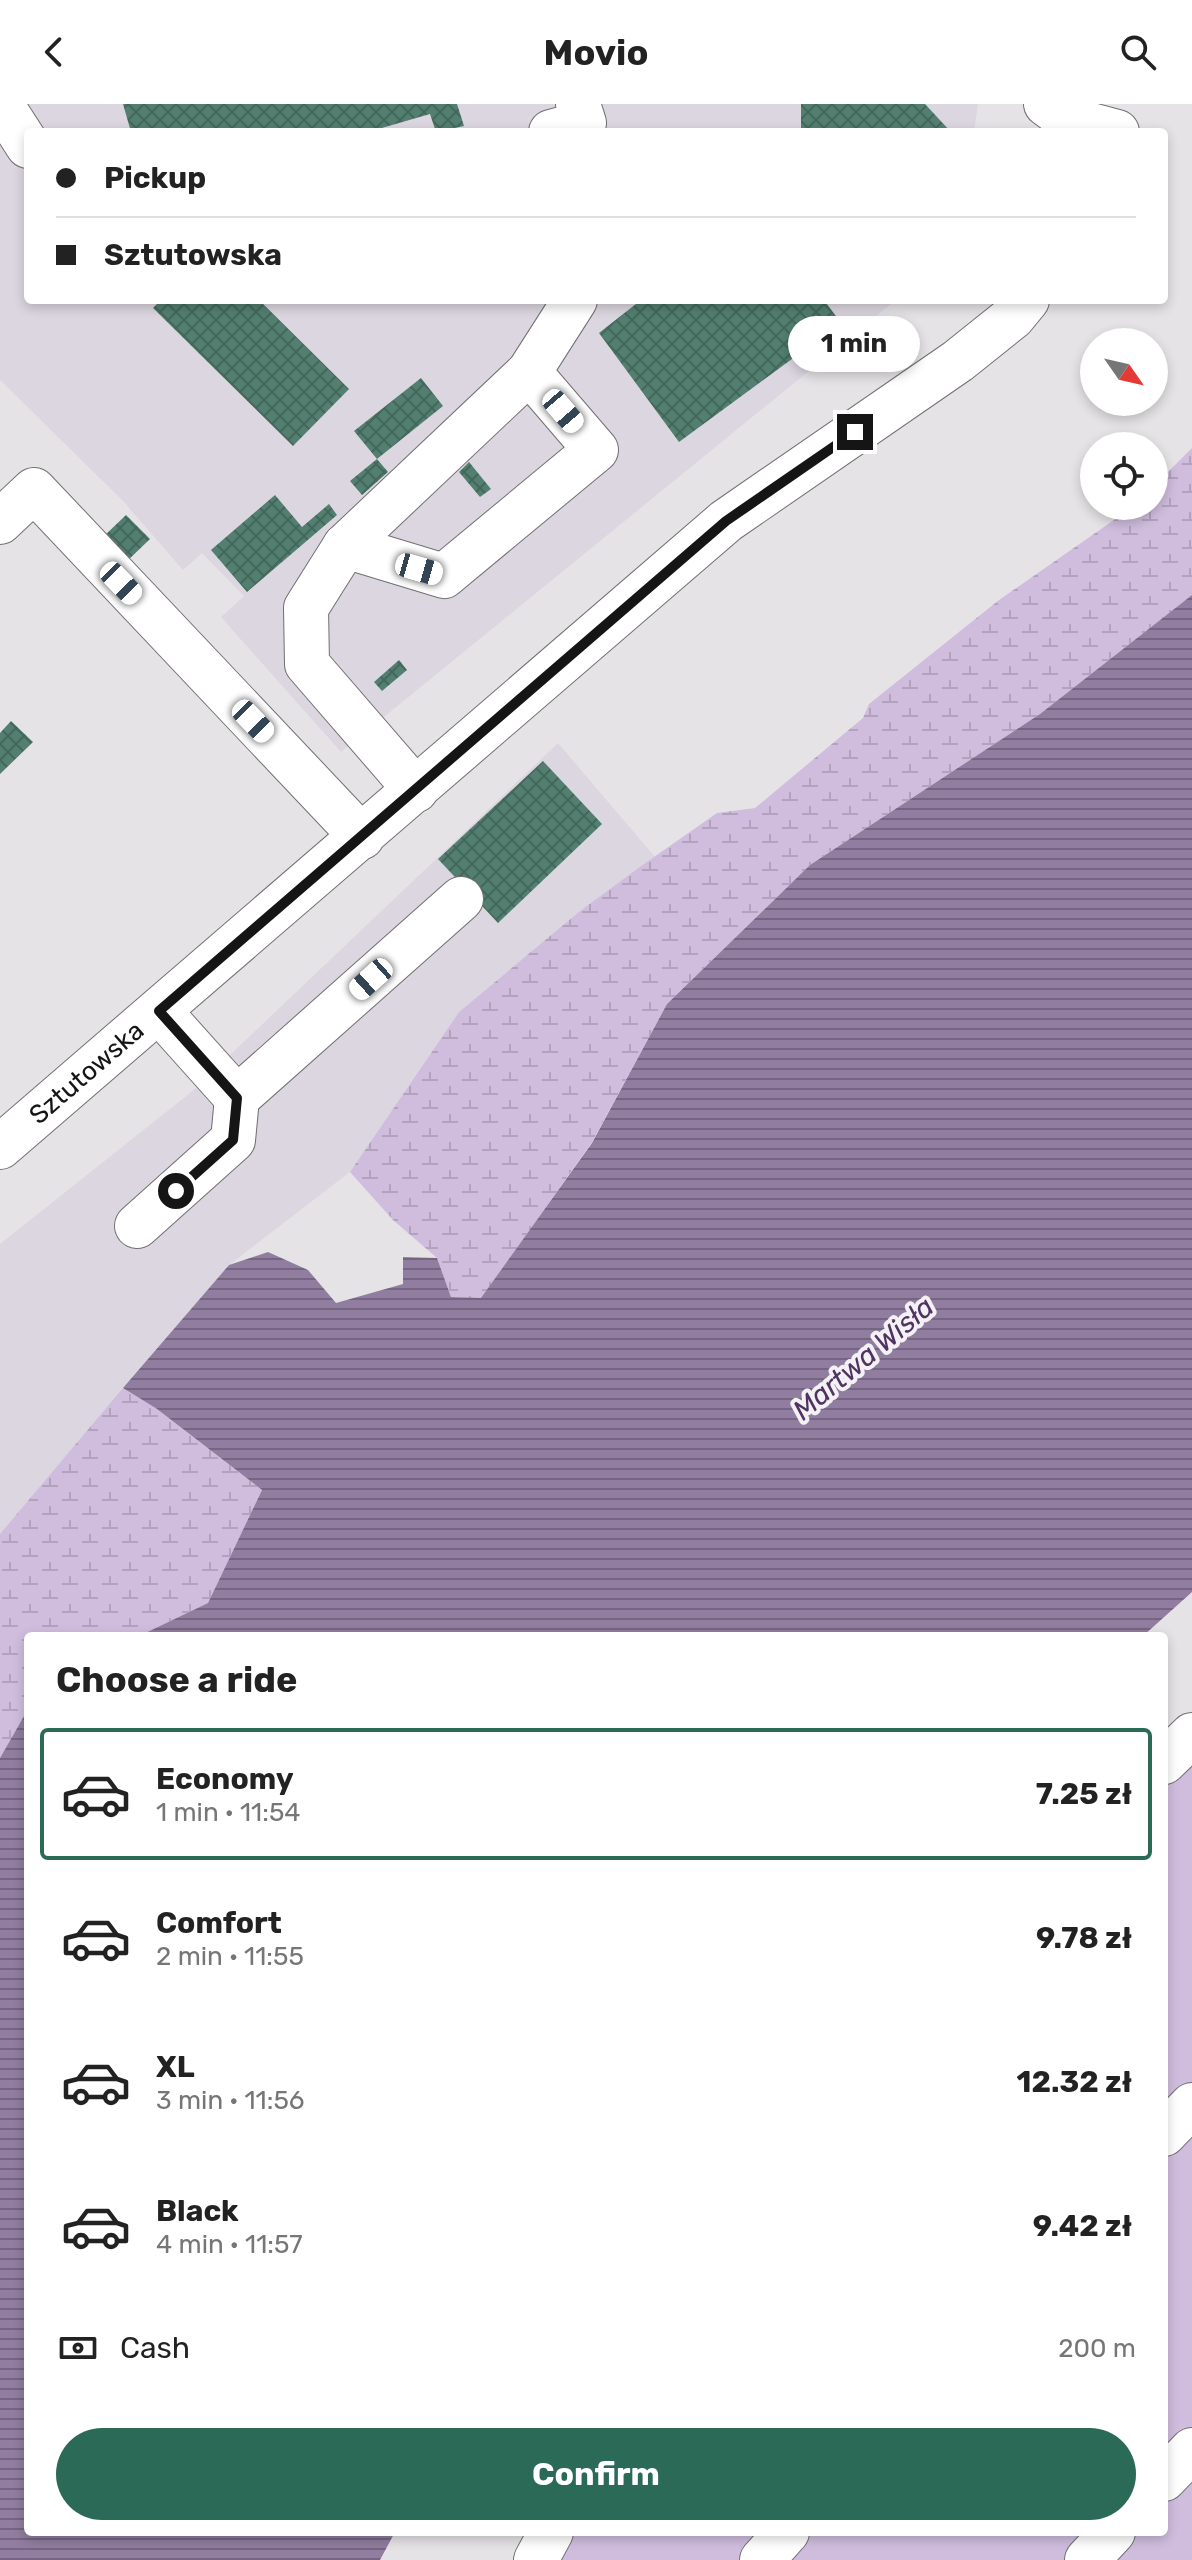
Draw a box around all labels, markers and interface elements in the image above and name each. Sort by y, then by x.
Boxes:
icon: back [32,30,76,74]
icon: search [1116,30,1160,74]
text: Movio [544,31,648,74]
text: Pickup [104,160,206,196]
text: Sztutowska [104,237,282,273]
callout: 1 min [789,316,921,372]
text: 1 min [821,328,887,359]
north arrow [1080,328,1168,416]
map controls [1080,328,1168,520]
car [538,385,588,437]
route end [837,414,873,450]
button: locate [1080,432,1168,520]
car [393,551,445,587]
car [96,557,146,609]
car [228,695,278,747]
car [345,954,397,1004]
street label: Sztutowska [23,1015,150,1131]
route start [158,1173,194,1209]
water label: Martwa Wisła [786,1290,940,1427]
text: Choose a ride [56,1658,297,1701]
icon: car [60,1758,132,1830]
text: Economy [156,1761,294,1797]
text: 7.25 zł [1036,1776,1132,1812]
text: 1 min · 11:54 [156,1797,300,1828]
icon: car [60,1902,132,1974]
text: Comfort [156,1905,282,1941]
text: 9.78 zł [1036,1920,1132,1956]
text: 2 min · 11:55 [156,1941,304,1972]
icon: car [60,2046,132,2118]
text: XL [156,2049,195,2085]
text: 12.32 zł [1017,2064,1132,2100]
text: 3 min · 11:56 [156,2085,305,2116]
icon: car [60,2190,132,2262]
text: Black [156,2193,239,2229]
text: 9.42 zł [1033,2208,1132,2244]
text: 4 min · 11:57 [156,2229,303,2260]
icon: cash [56,2326,100,2370]
text: Cash [120,2330,190,2366]
text: 200 m [1058,2333,1136,2364]
button: Confirm [56,2428,1136,2520]

